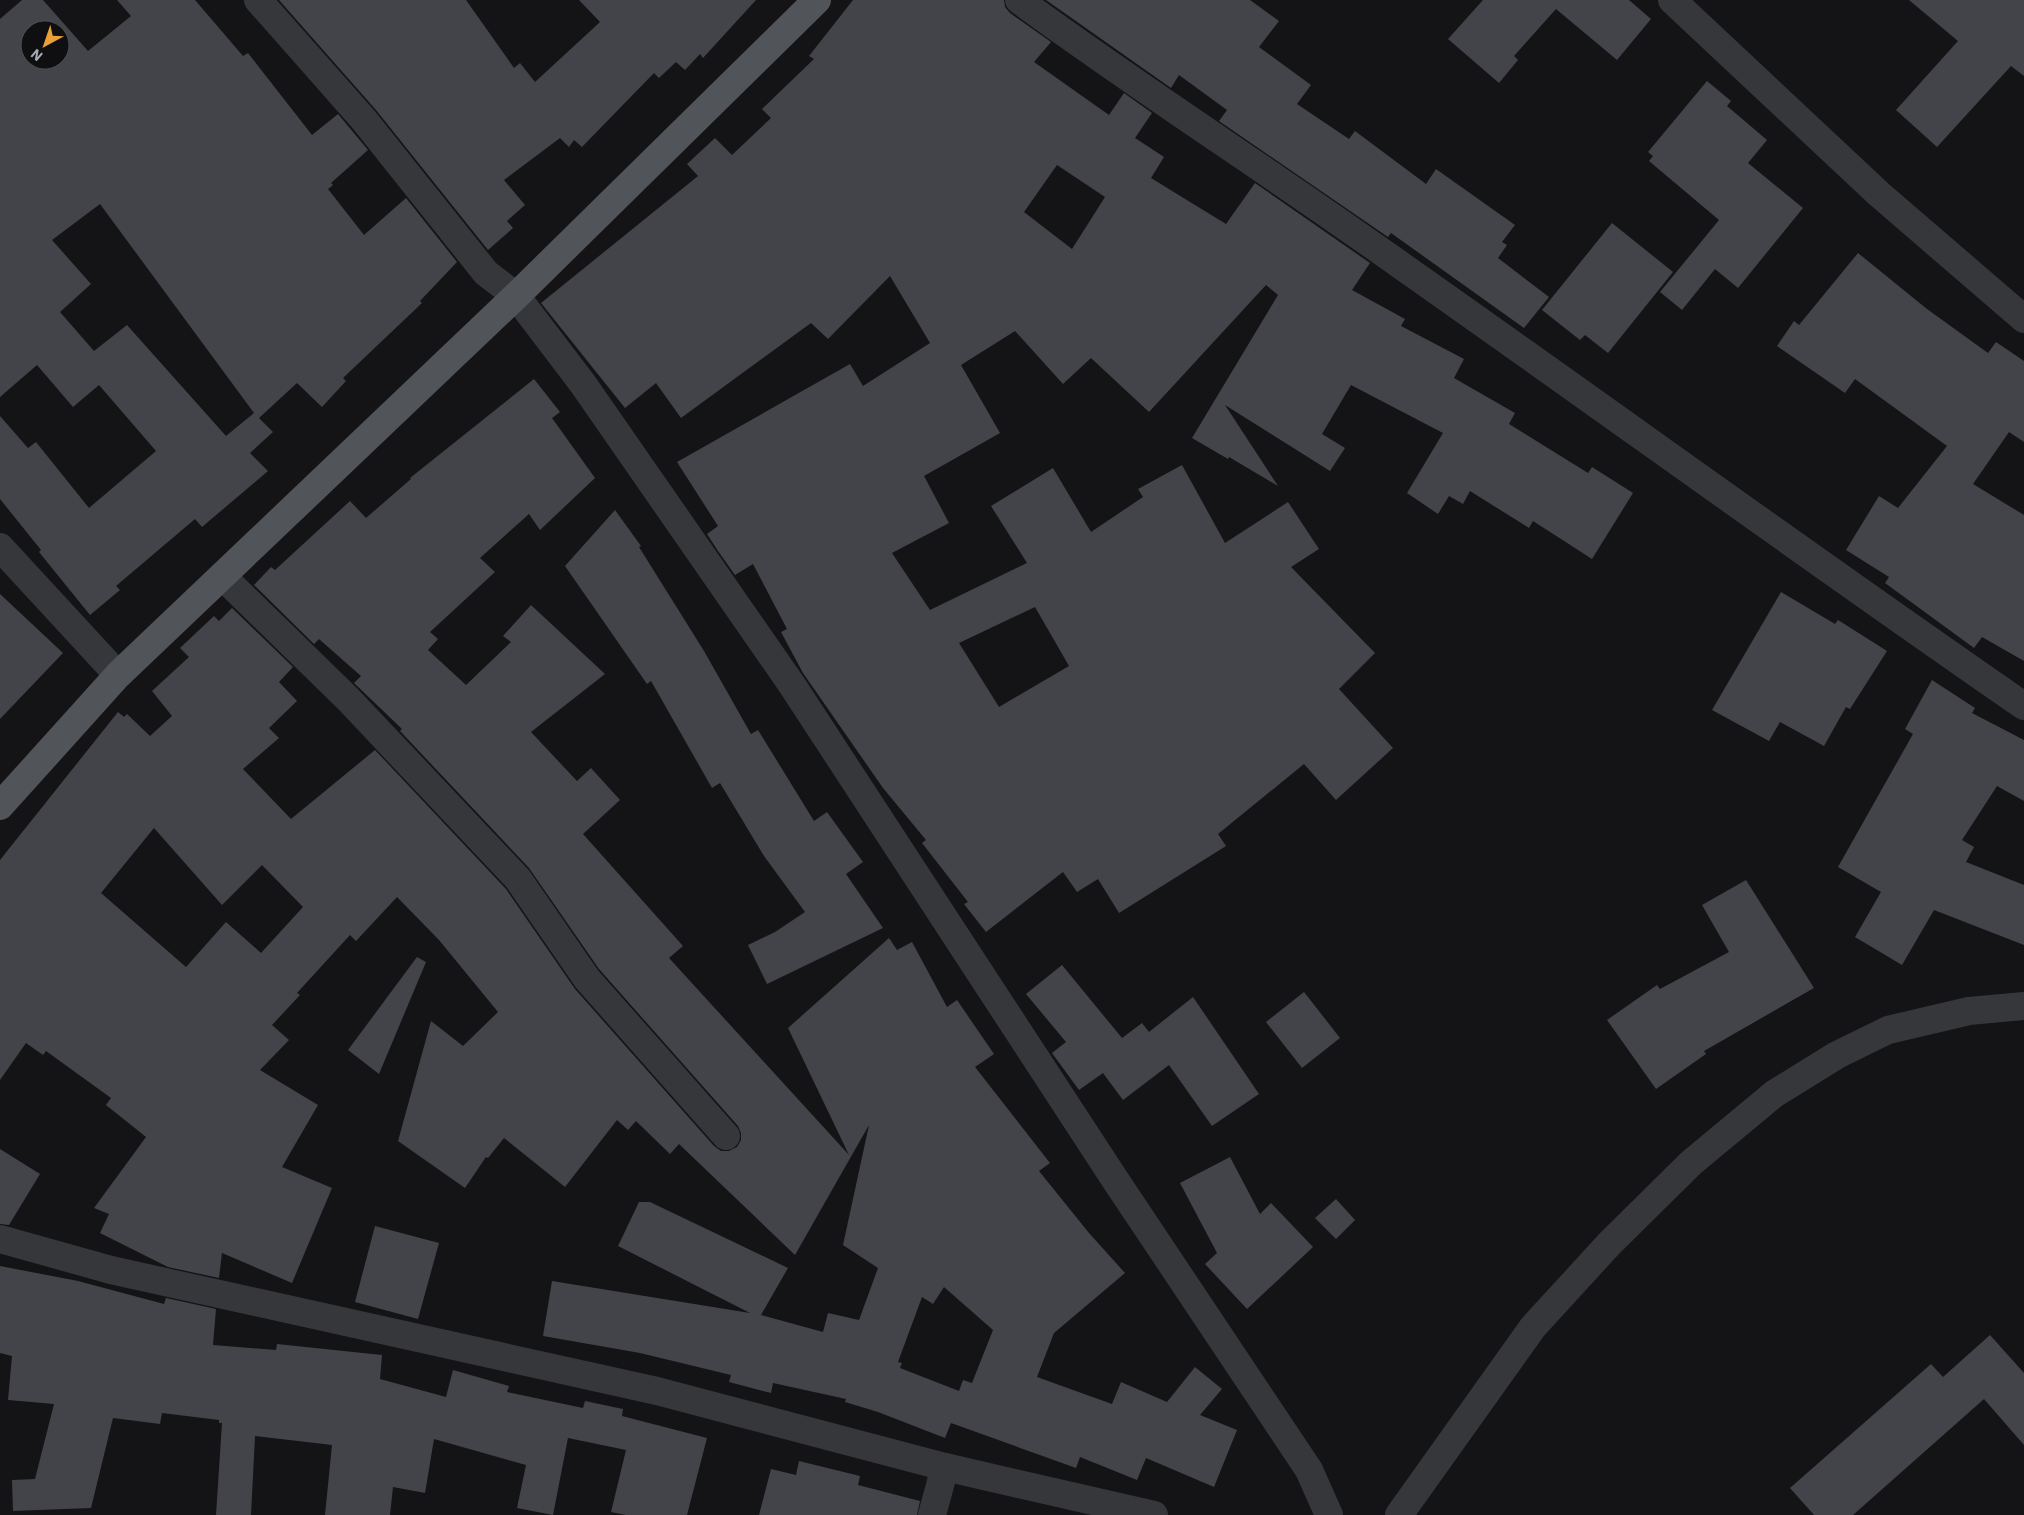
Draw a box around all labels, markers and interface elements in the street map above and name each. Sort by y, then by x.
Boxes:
north arrow [20,20,70,70]
text: N [27,45,46,65]

